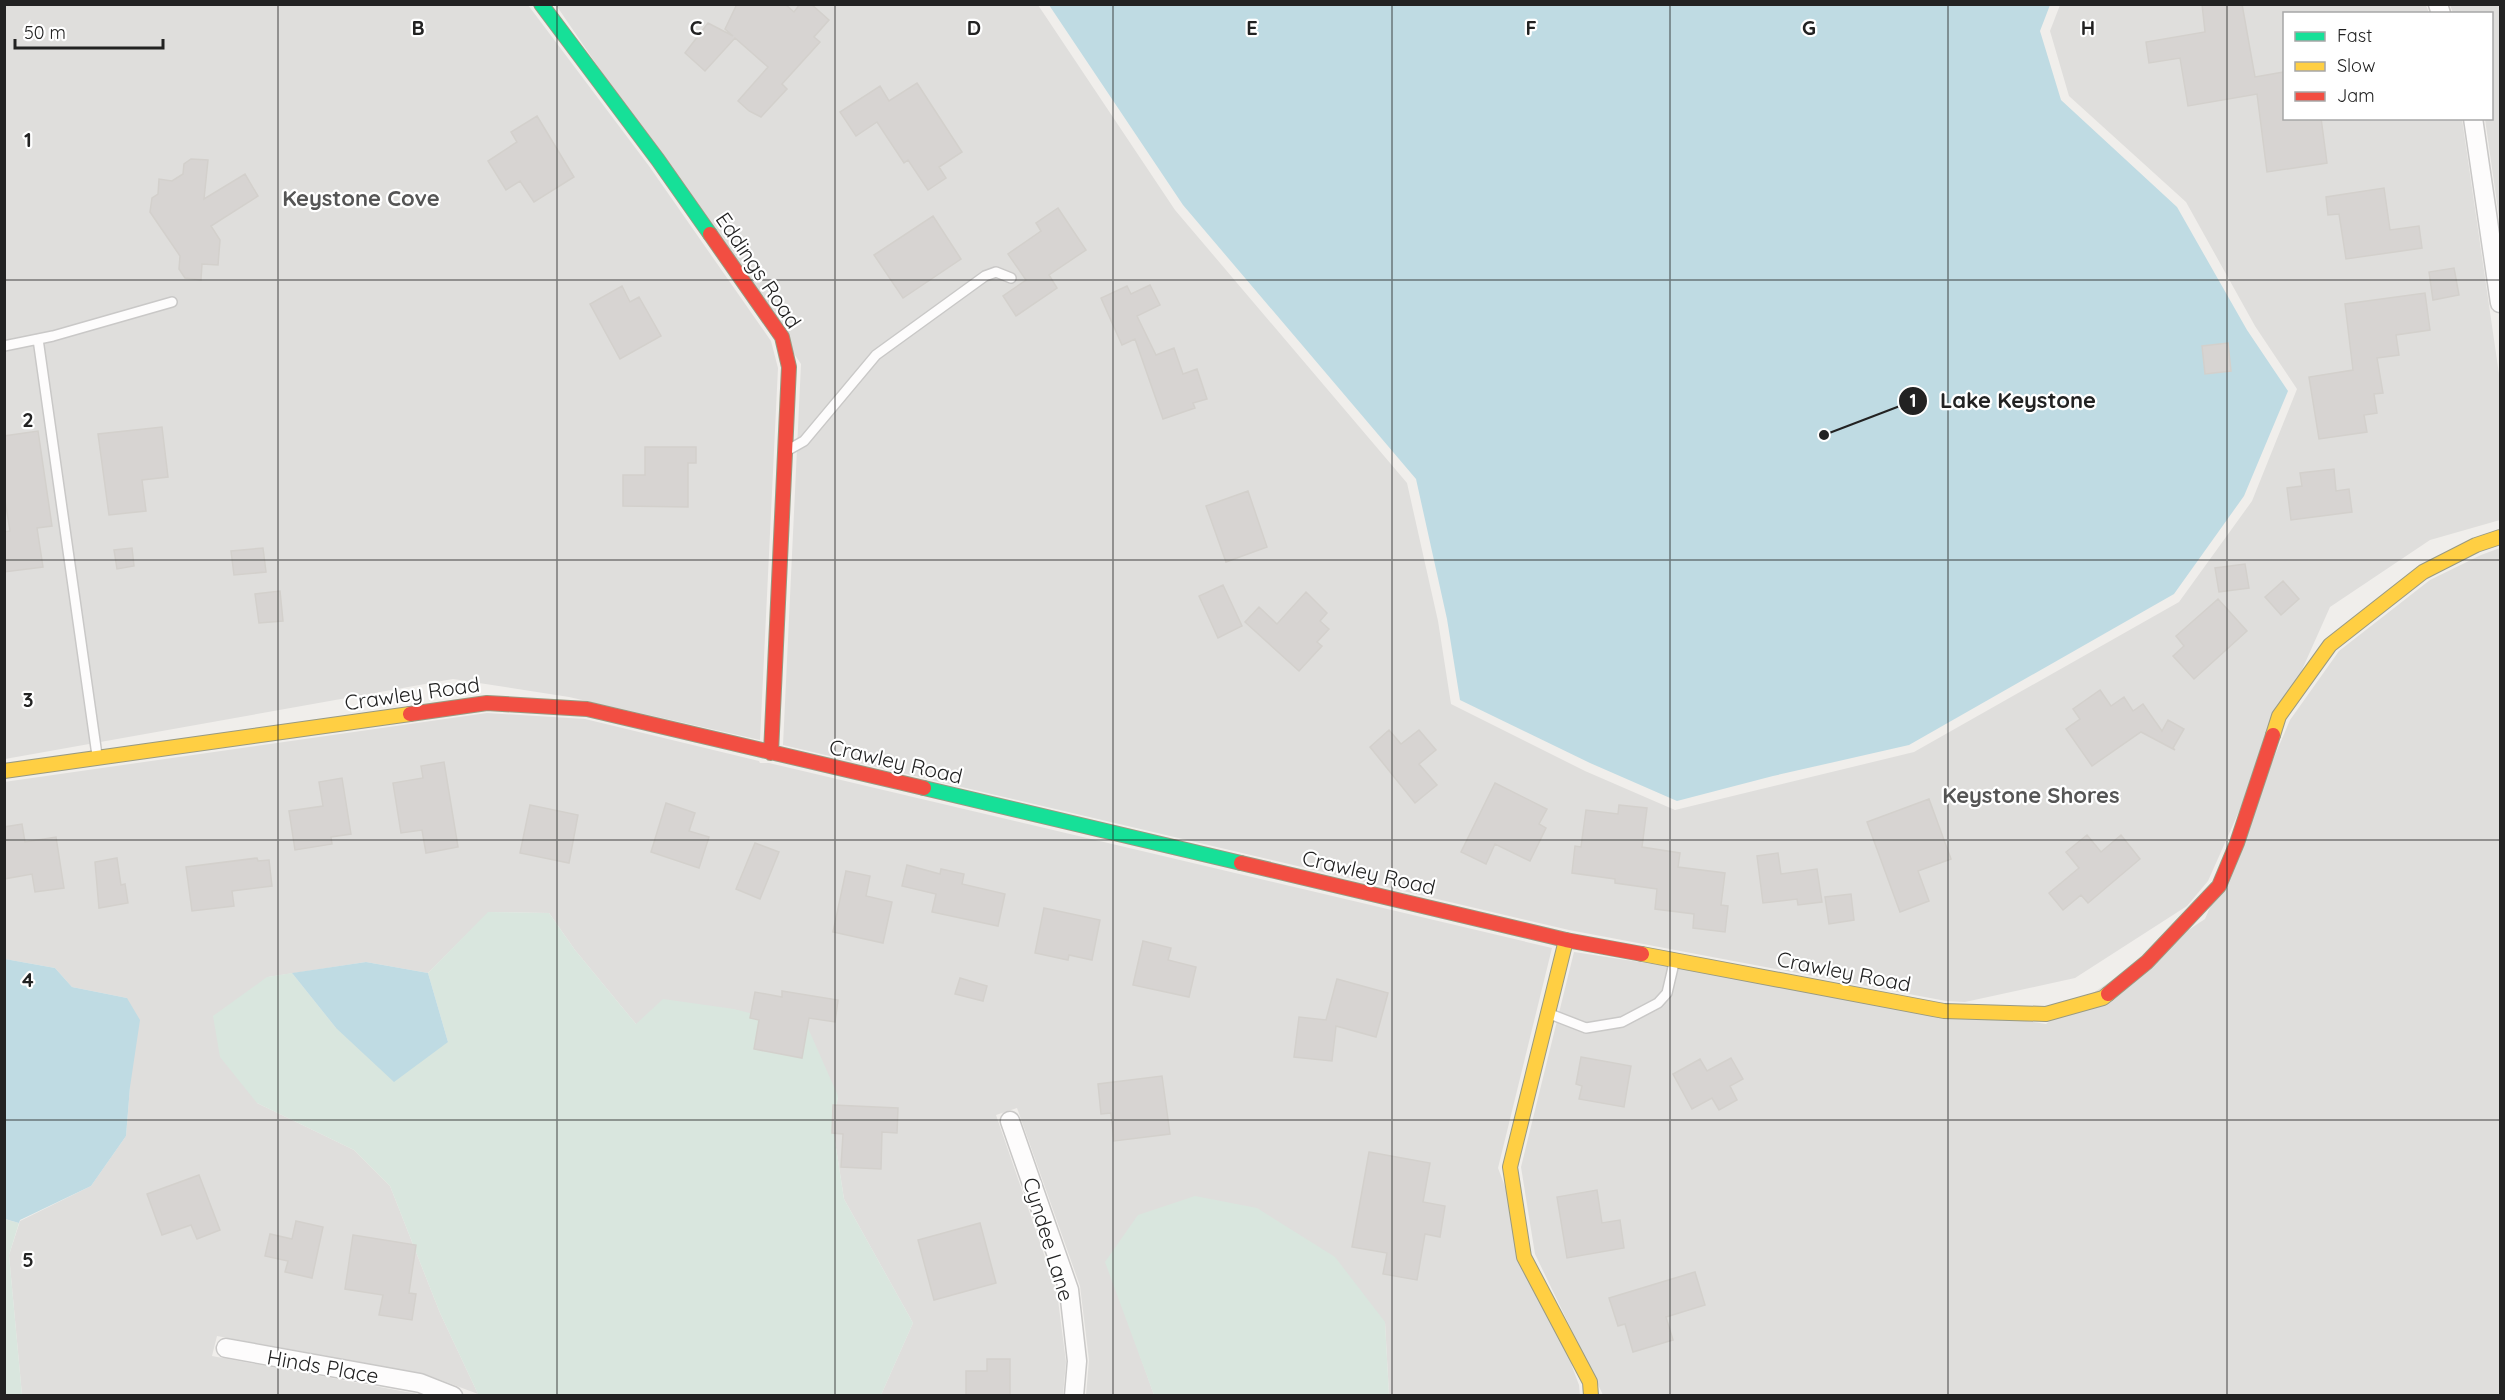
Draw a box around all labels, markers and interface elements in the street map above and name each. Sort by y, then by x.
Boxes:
scale bar [15,12,164,50]
legend [2283,12,2493,120]
text: B [411,15,425,40]
text: C [690,15,703,40]
text: D [967,15,981,40]
text: E [1246,15,1258,40]
text: F [1525,15,1537,40]
text: G [1802,15,1816,40]
text: H [2081,15,2095,40]
text: 50 m [24,21,66,44]
text: Fast [2337,24,2372,47]
text: Slow [2337,54,2375,77]
text: Jam [2337,84,2375,107]
text: 1 [24,127,32,152]
district label: Keystone Cove [282,184,440,212]
street label: Eddings Road [711,207,807,333]
callout: Lake Keystone [1898,381,2108,421]
text: Lake Keystone [1940,386,2096,414]
text: 1 [1909,389,1917,412]
text: 2 [22,407,34,432]
street label: Crawley Road [343,671,481,715]
text: 3 [23,687,33,712]
street label: Crawley Road [827,733,965,789]
district label: Keystone Shores [1942,781,2120,809]
street label: Crawley Road [1300,844,1438,900]
street label: Crawley Road [1775,945,1913,997]
text: 4 [22,967,34,992]
street label: Cyndee Lane [1018,1174,1080,1304]
text: 5 [22,1247,34,1272]
street label: Hinds Place [265,1343,381,1389]

